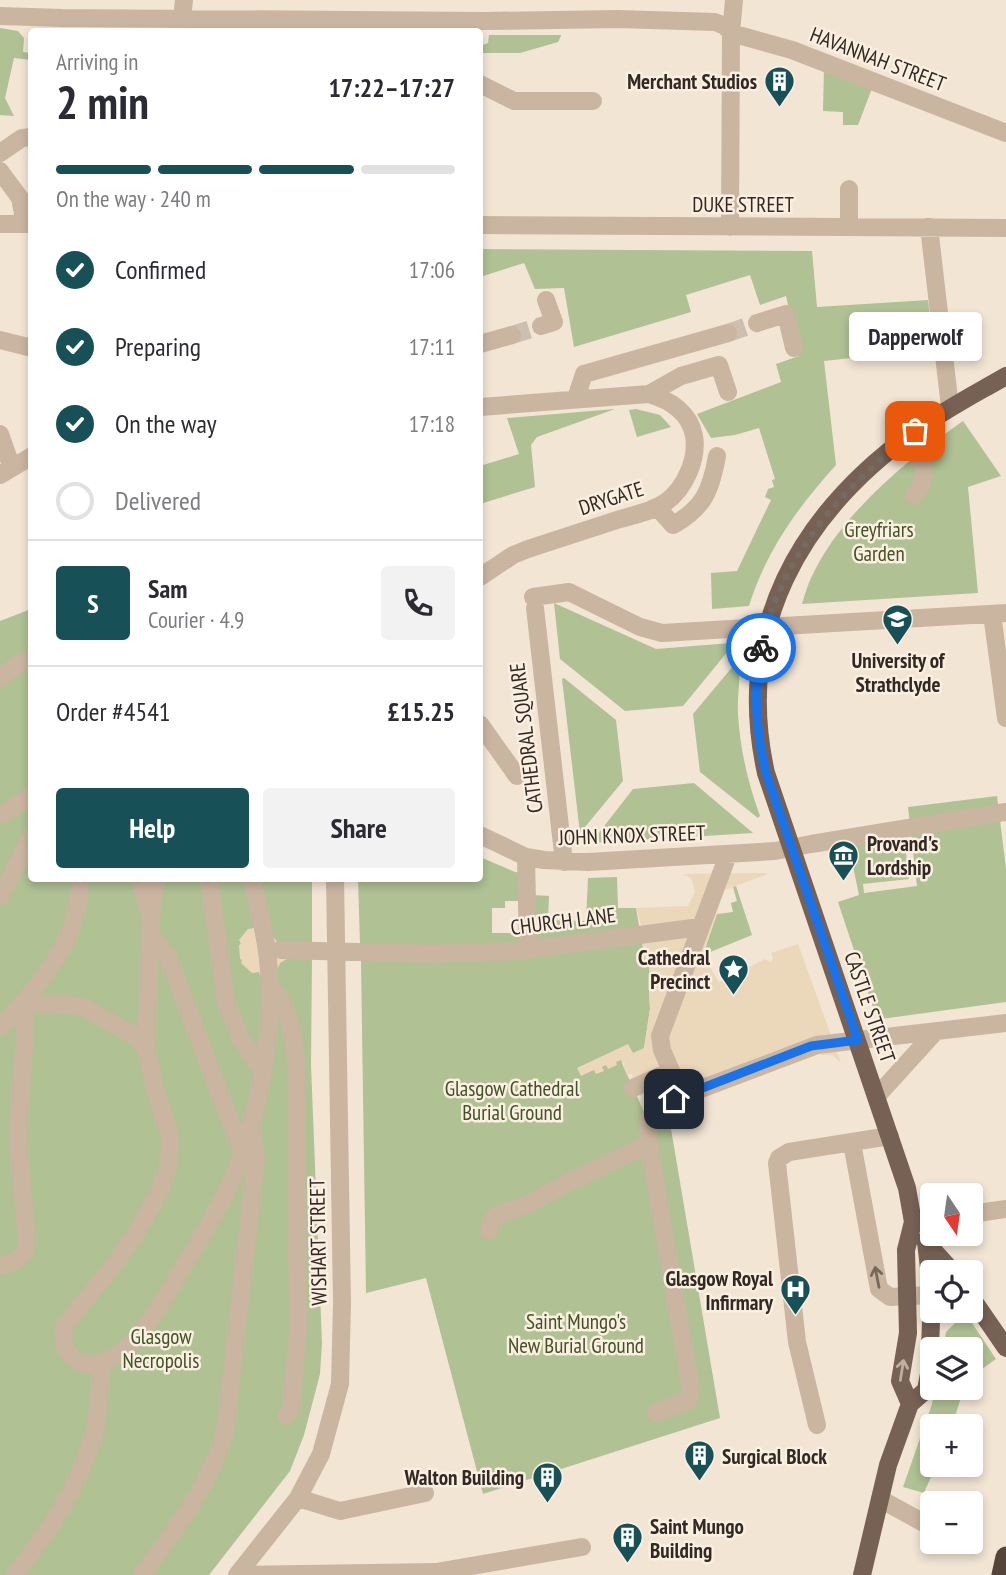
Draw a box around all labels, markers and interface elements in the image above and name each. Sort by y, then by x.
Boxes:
street label: HAVANNAH STREET [806,21,950,97]
text: Arriving in [56,47,138,76]
building icon: Merchant Studios [763,64,797,108]
place label: Merchant Studios [627,68,757,95]
text: 17:22–17:27 [328,71,455,104]
text: 2 min [56,72,149,132]
text: On the way · 240 m [56,184,211,213]
street label: DUKE STREET [692,191,794,218]
icon: check [56,251,94,289]
text: Confirmed [115,253,206,286]
text: 17:06 [409,255,455,284]
callout: Dapperwolf [848,312,982,361]
text: Dapperwolf [868,322,963,351]
icon: check [56,328,94,366]
text: Preparing [115,330,201,363]
text: 17:11 [409,332,455,361]
pin [885,401,945,461]
icon: check [56,405,94,443]
text: On the way [115,407,217,440]
text: 17:18 [409,409,455,438]
icon: bag [896,412,934,450]
street label: DRYGATE [575,475,647,521]
text: Delivered [115,484,201,517]
park label: Greyfriars Garden [844,516,914,567]
button: phone [381,566,455,640]
text: Sam [148,572,187,605]
text: S [87,587,99,620]
school or university icon: University of Strathclyde [881,603,915,647]
text: Courier · 4.9 [148,605,244,634]
courier [726,613,796,683]
icon: bike [742,629,780,667]
place label: University of Strathclyde [852,647,946,698]
street label: CATHEDRAL SQUARE [503,661,549,815]
text: Order #4541 [56,695,171,728]
text: £15.25 [387,695,455,728]
button: Help [56,788,249,868]
button: Share [263,788,455,868]
street label: JOHN KNOX STREET [557,819,706,851]
place label: Provand's Lordship [867,830,938,881]
museum icon: Provand's Lordship [827,838,861,882]
street label: CHURCH LANE [509,901,617,941]
place label: Cathedral Precinct [638,944,711,995]
street label: CASTLE STREET [838,948,902,1067]
place icon: Cathedral Precinct [716,952,750,996]
pin [644,1069,704,1129]
park label: Glasgow Cathedral Burial Ground [445,1075,579,1126]
icon: home [655,1080,693,1118]
street label: WISHART STREET [303,1178,333,1306]
north arrow [920,1183,984,1246]
map controls [920,1183,983,1554]
button: locate [920,1260,983,1323]
place label: Glasgow Royal Infirmary [665,1265,774,1316]
one-way arrow [870,1266,883,1289]
hospital icon: Glasgow Royal Infirmary [779,1273,813,1317]
park label: Saint Mungo's New Burial Ground [508,1308,644,1359]
park label: Glasgow Necropolis [123,1323,199,1374]
button: layers [920,1337,983,1400]
one-way arrow [896,1359,909,1381]
button: + [920,1414,983,1477]
building icon: Surgical Block [682,1439,716,1483]
place label: Surgical Block [722,1443,827,1470]
building icon: Walton Building [530,1460,564,1504]
place label: Walton Building [404,1464,524,1491]
button: − [920,1491,983,1554]
place label: Saint Mungo Building [650,1513,744,1564]
building icon: Saint Mungo Building [610,1521,644,1565]

